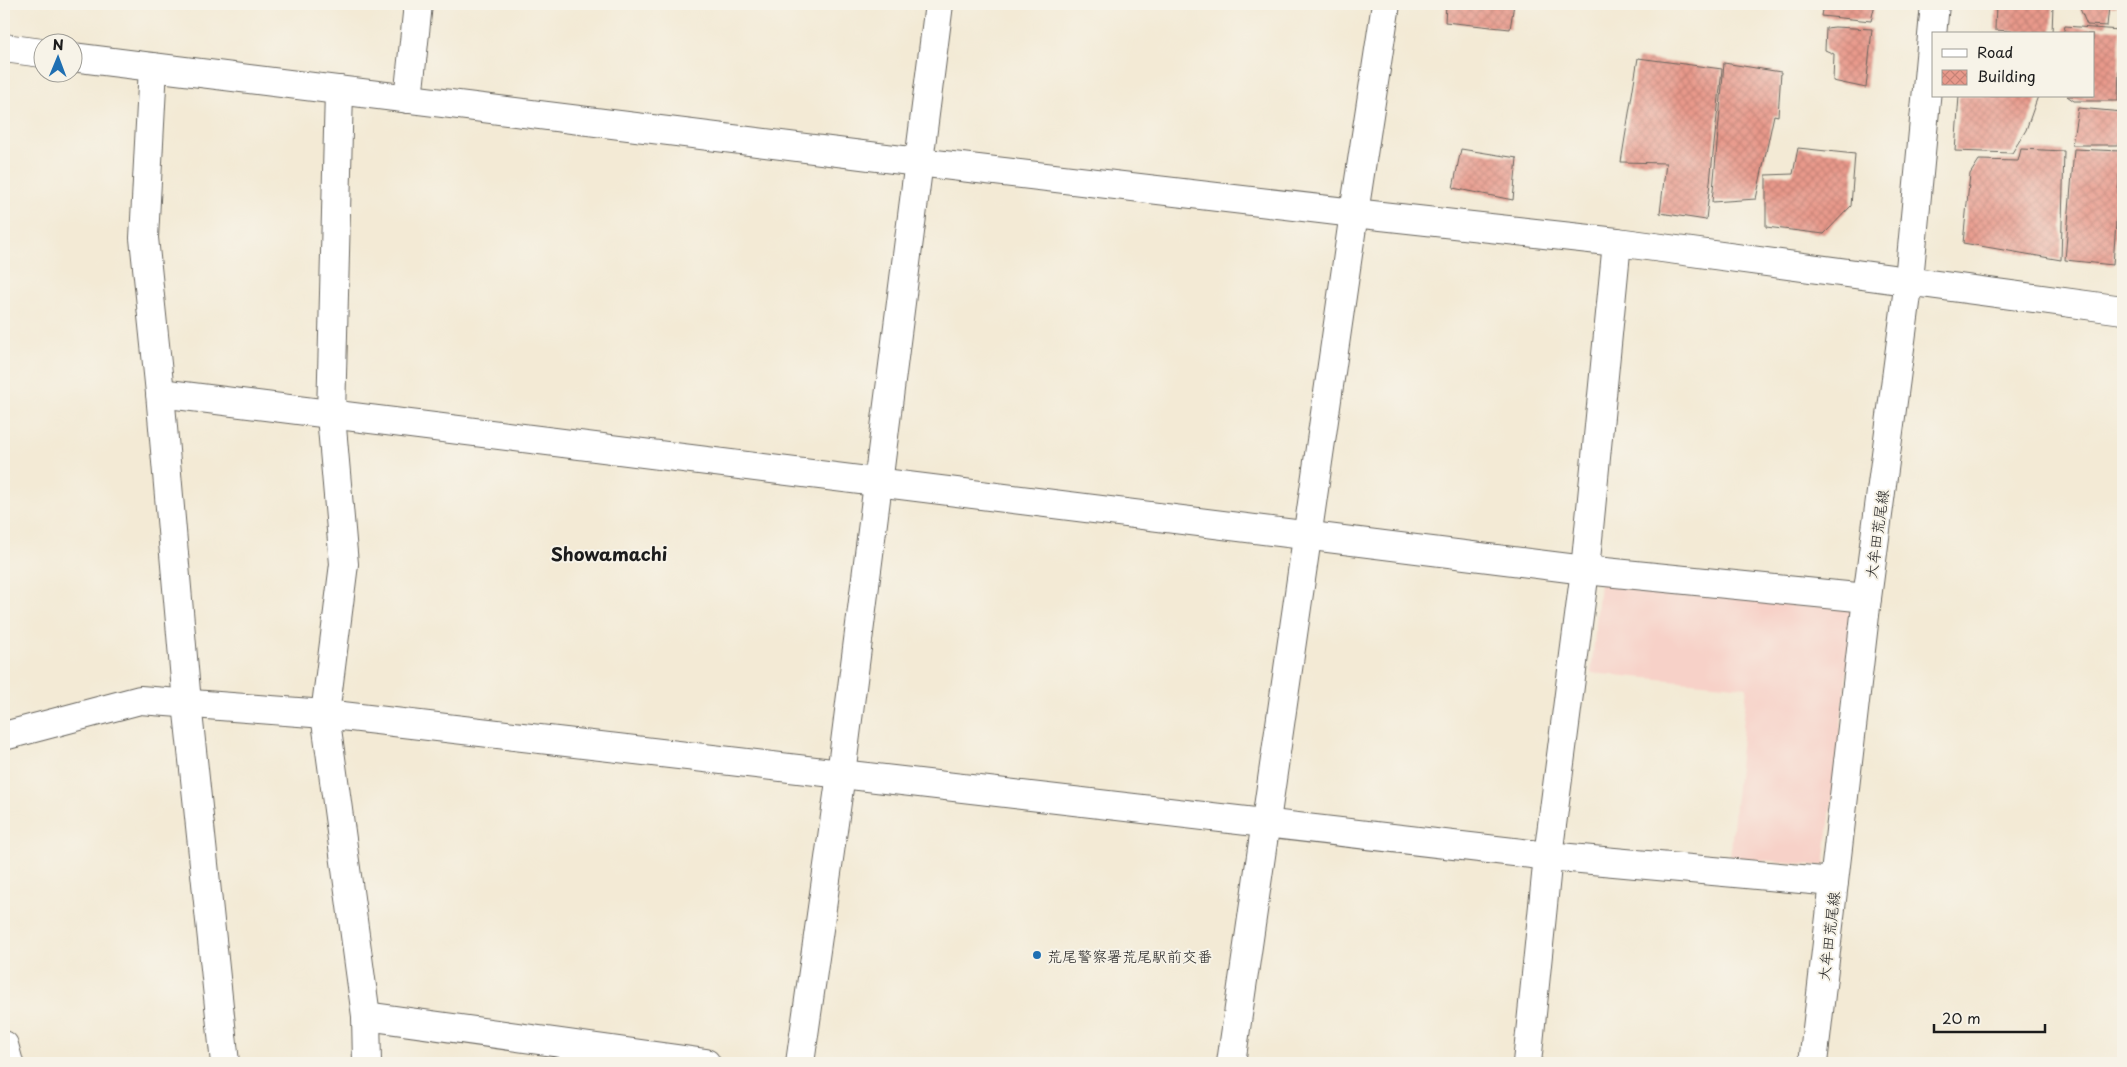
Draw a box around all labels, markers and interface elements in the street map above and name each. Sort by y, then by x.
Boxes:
north arrow [32,32,82,82]
legend [1932,32,2094,98]
text: N [53,34,64,55]
text: Road [1977,40,2013,63]
text: Building [1977,64,2036,87]
street label: 大牟田荒尾線 [1858,488,1894,580]
district label: Showamachi [551,540,667,567]
street label: 大牟田荒尾線 [1811,890,1845,982]
place label: 荒尾警察署荒尾駅前交番 [1047,944,1212,967]
marker: 荒尾警察署荒尾駅前交番 [1031,949,1043,961]
scale bar [1934,1002,2046,1034]
text: 20 m [1942,1006,1981,1029]

